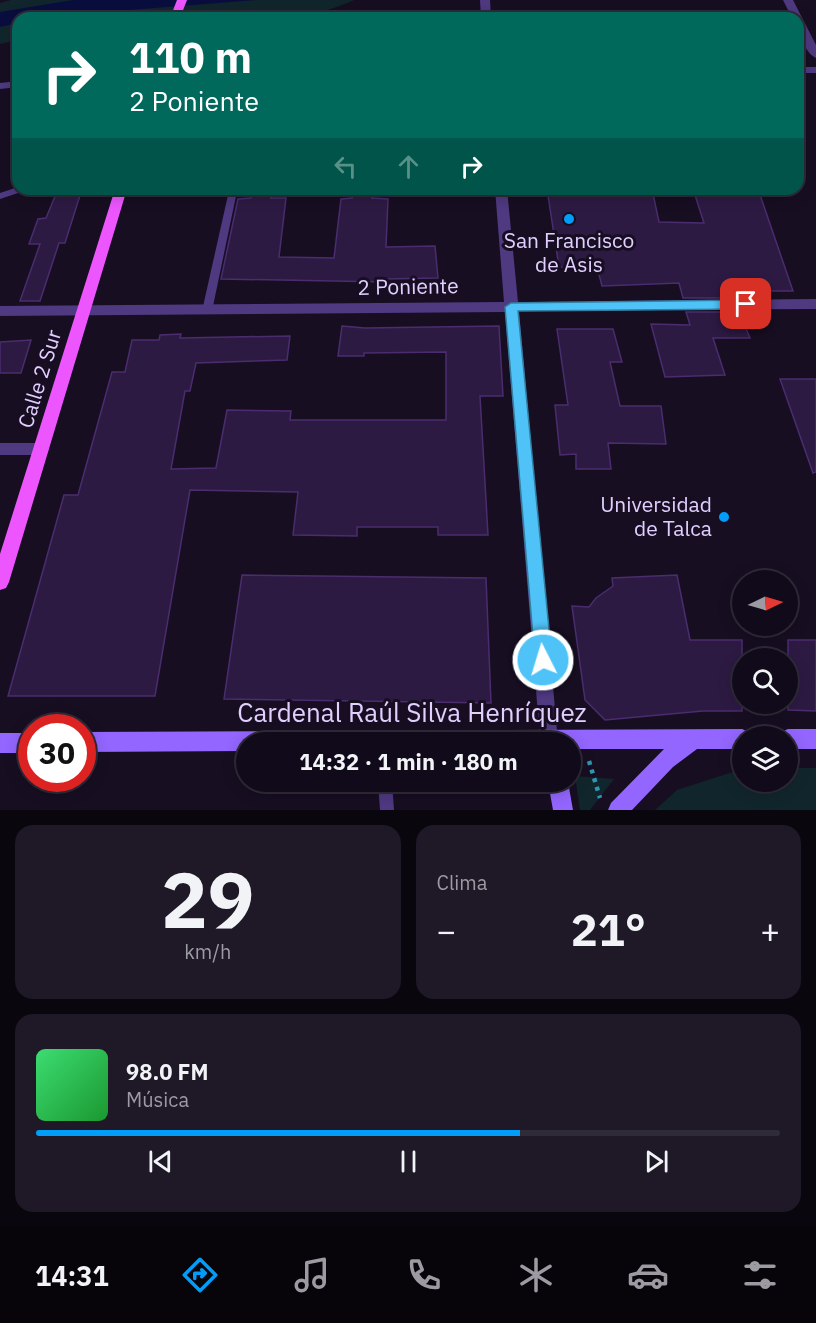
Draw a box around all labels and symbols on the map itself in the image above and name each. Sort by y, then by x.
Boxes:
marker: San Francisco de Asis [562,212,576,226]
place label: San Francisco de Asis [504,226,634,278]
street label: 2 Poniente [357,271,459,301]
pin [720,278,771,329]
street label: Calle 2 Sur [11,326,67,431]
place label: Universidad de Talca [600,490,712,542]
marker: Universidad de Talca [717,510,731,524]
north arrow [732,570,798,636]
position arrow [511,628,575,692]
street label: Cardenal Raúl Silva Henríquez [237,695,587,729]
speed limit sign: 30 [18,714,96,792]

